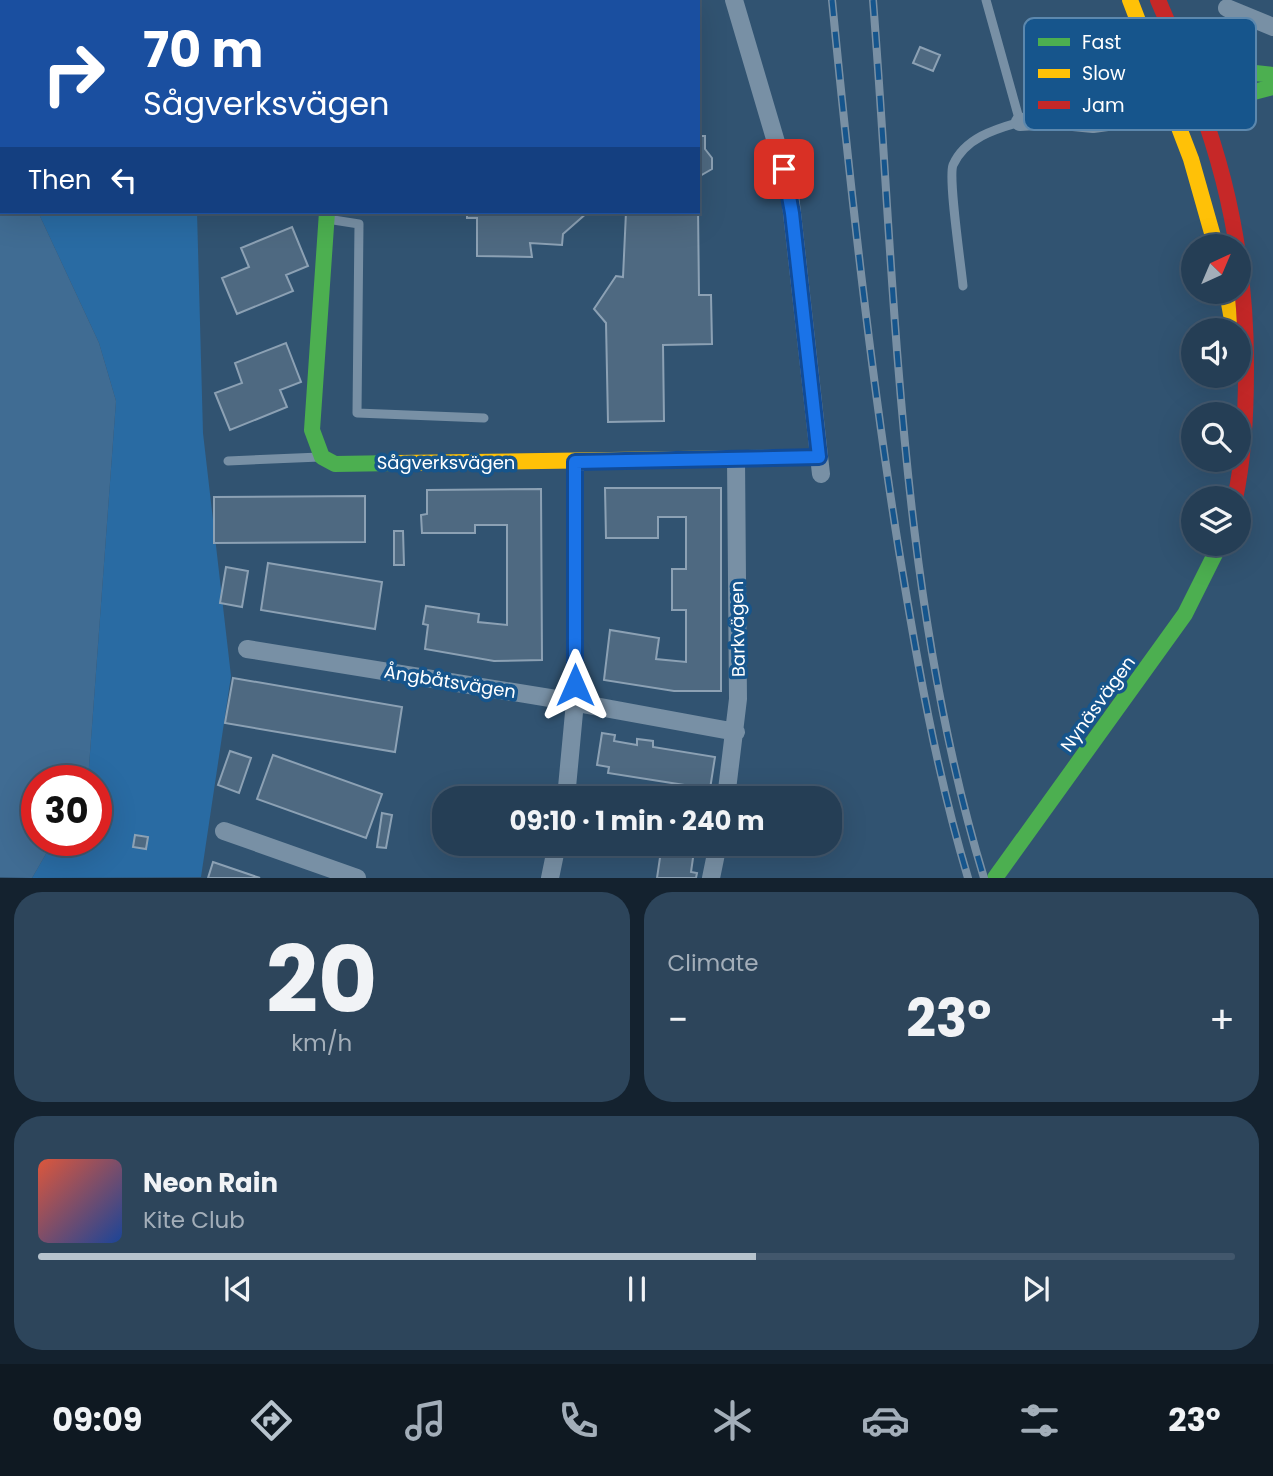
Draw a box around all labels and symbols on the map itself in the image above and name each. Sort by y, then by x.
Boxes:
legend [1024,18,1256,130]
text: Fast [1082,29,1121,56]
text: Slow [1082,60,1126,87]
text: Jam [1082,92,1124,119]
pin [754,139,814,199]
north arrow [1181,234,1251,304]
street label: Sågverksvägen [377,450,515,475]
street label: Barkvägen [724,581,751,677]
position arrow [538,648,612,722]
street label: Nynäsvägen [1054,651,1141,757]
street label: Ångbåtsvägen [382,659,518,704]
speed limit sign: 30 [21,765,112,856]

